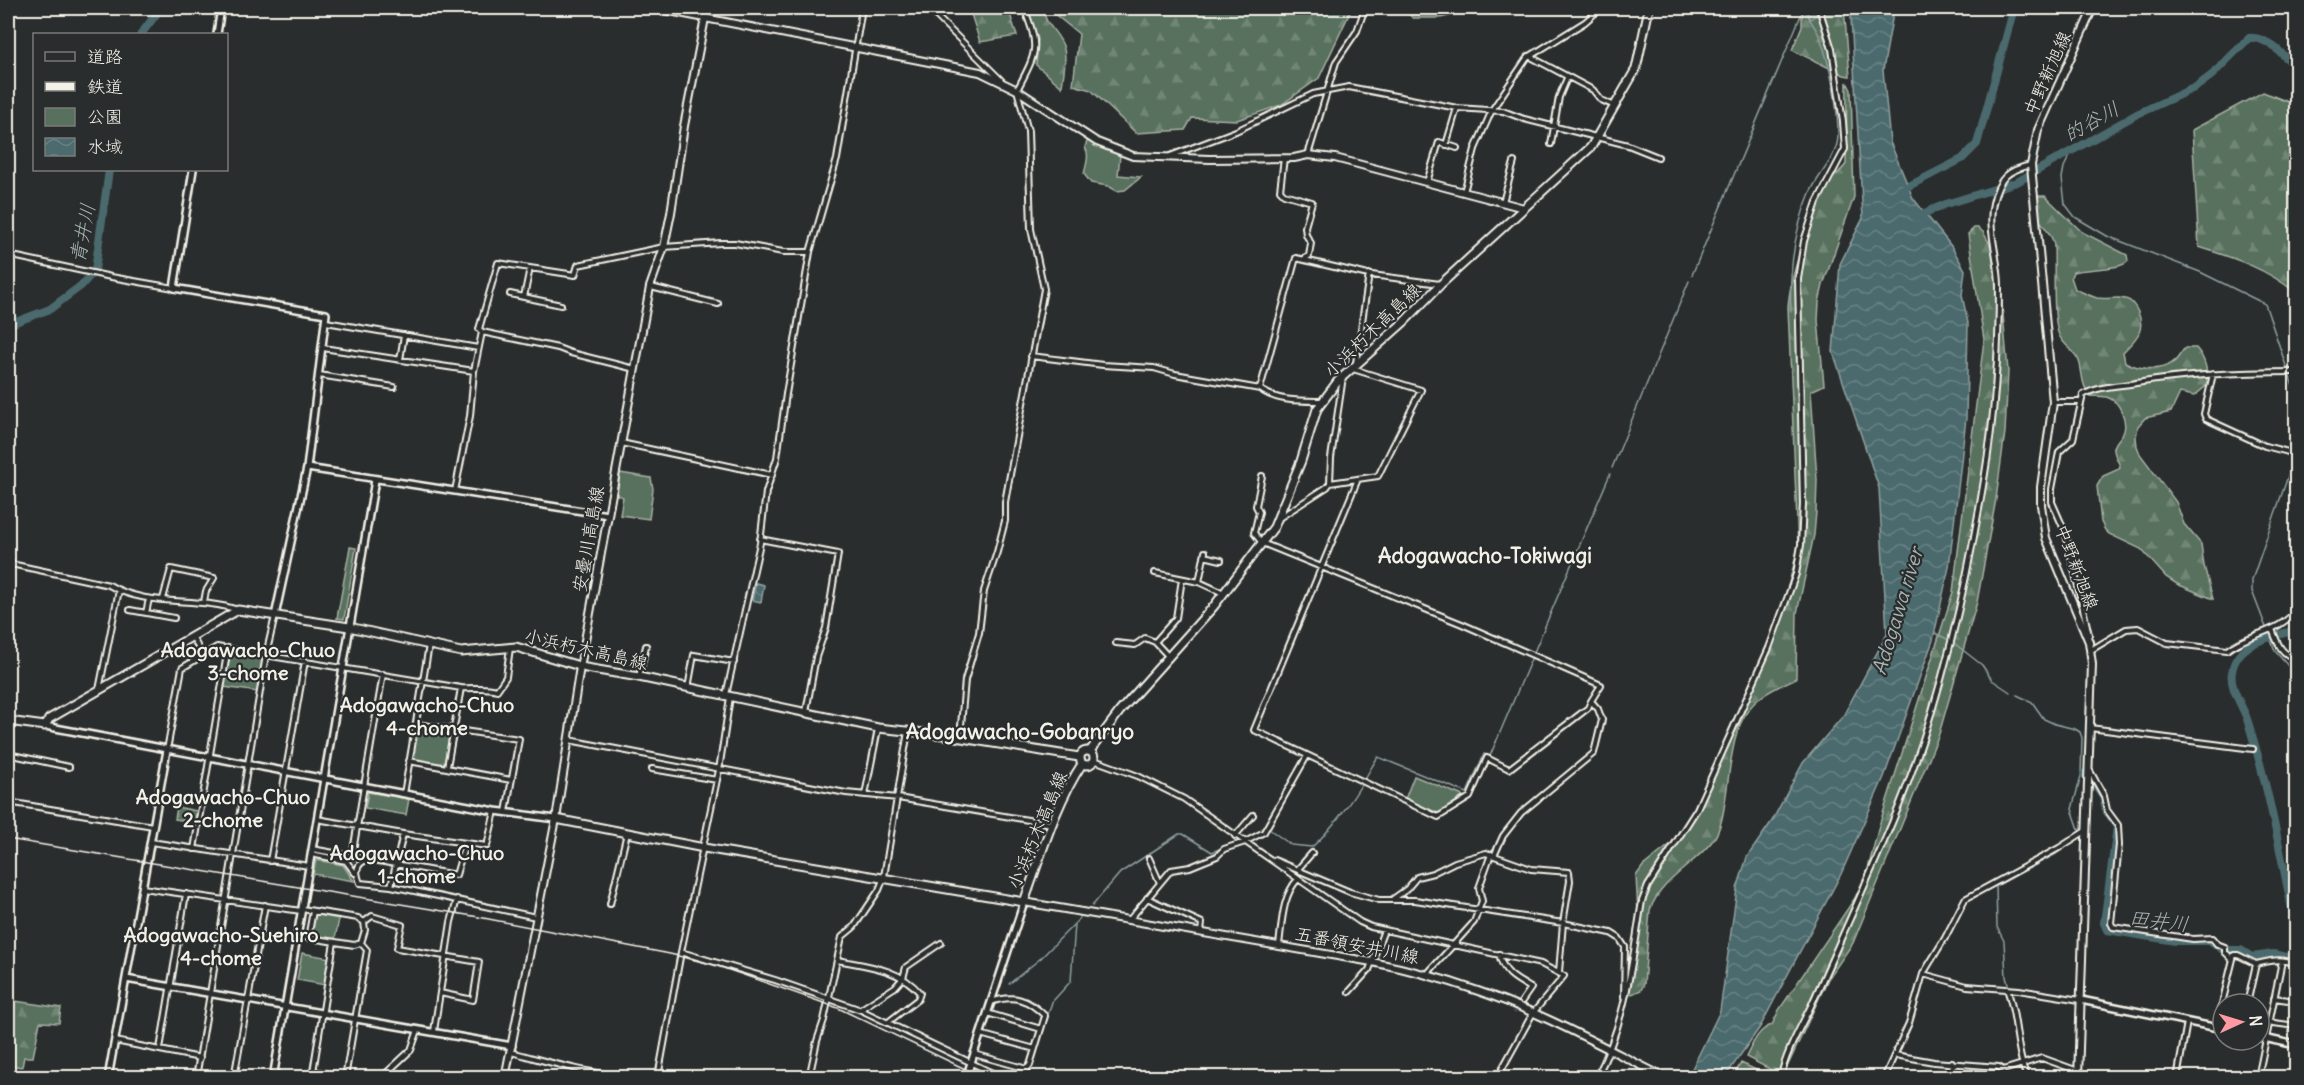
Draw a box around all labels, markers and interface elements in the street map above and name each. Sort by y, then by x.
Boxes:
street label: 中野新旭線 [2018,27,2076,119]
legend [33,33,228,171]
text: 道路 [87,45,123,68]
text: 鉄道 [87,75,123,98]
water label: 的谷川 [2059,96,2123,146]
text: 公園 [87,105,123,128]
text: 水域 [87,135,123,158]
water label: 青井川 [64,201,100,265]
street label: 小浜朽木高島線 [1319,278,1425,382]
street label: 安曇川高島線 [567,484,609,594]
street label: 中野新旭線 [2050,521,2104,613]
district label: Adogawacho-Tokiwagi [1378,542,1592,569]
water label: Adogawa river [1866,542,1929,678]
street label: 小浜朽木高島線 [522,624,650,674]
district label: Adogawacho-Chuo 3-chome [161,637,335,685]
district label: Adogawacho-Chuo 4-chome [340,692,514,740]
district label: Adogawacho-Gobanryo [906,718,1134,745]
street label: 小浜朽木高島線 [1002,768,1072,892]
district label: Adogawacho-Chuo 2-chome [136,784,310,832]
district label: Adogawacho-Chuo 1-chome [330,840,504,888]
water label: 田井川 [2128,904,2190,936]
district label: Adogawacho-Suehiro 4-chome [123,922,319,970]
street label: 五番領安井川線 [1293,922,1421,968]
north arrow [2211,992,2271,1052]
text: N [2246,1015,2266,1027]

